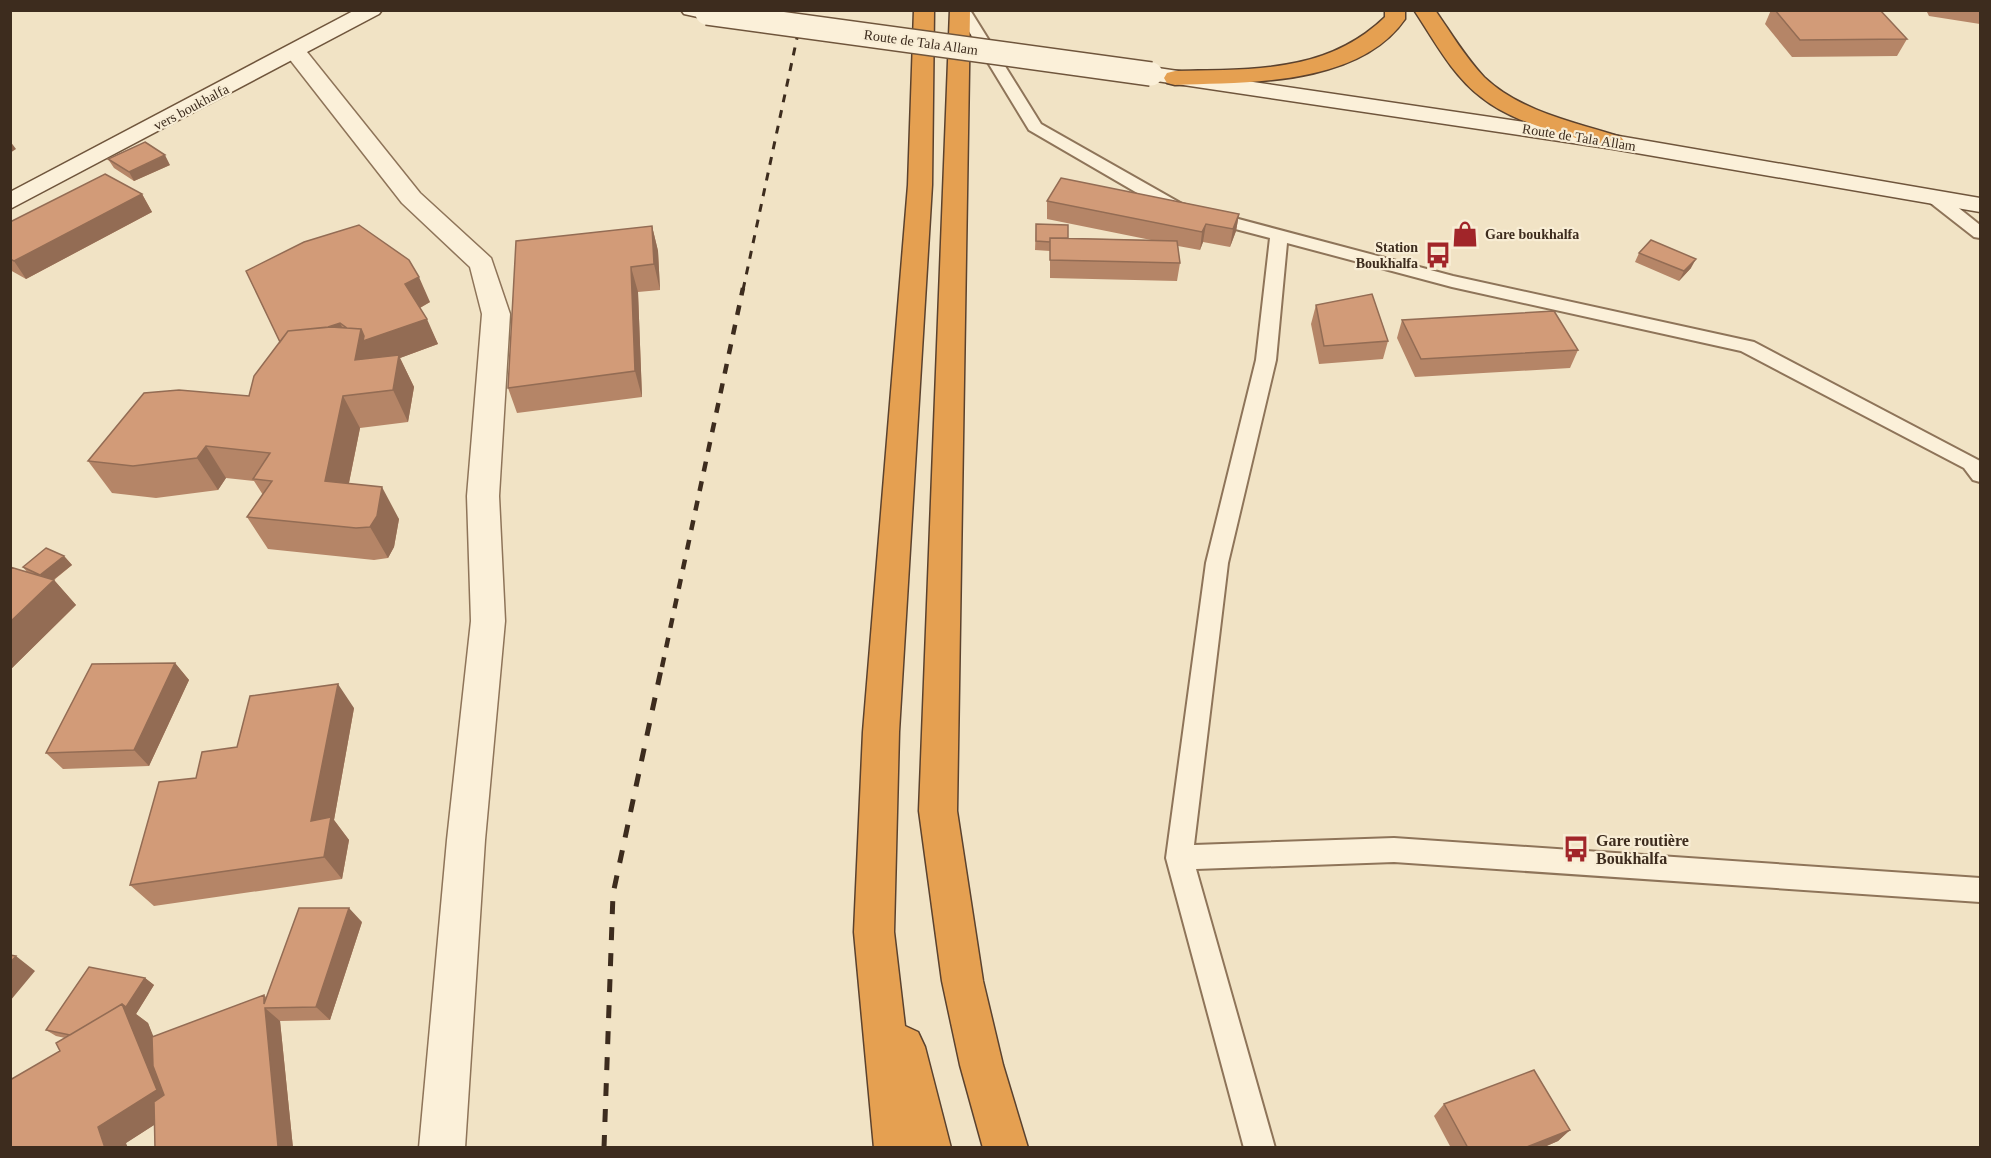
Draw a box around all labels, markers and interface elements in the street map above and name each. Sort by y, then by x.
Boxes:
street label: Route de Tala Allam [863,27,979,58]
street label: vers boukhalfa [151,81,232,134]
street label: Route de Tala Allam [1521,121,1637,154]
shop icon: Gare boukhalfa [1450,219,1480,249]
place label: Gare boukhalfa [1485,227,1579,242]
place label: Station Boukhalfa [1356,240,1418,271]
bus stop icon: Station Boukhalfa [1423,240,1453,270]
place label: Gare routière Boukhalfa [1596,832,1689,867]
bus stop icon: Gare routière Boukhalfa [1561,834,1591,864]

